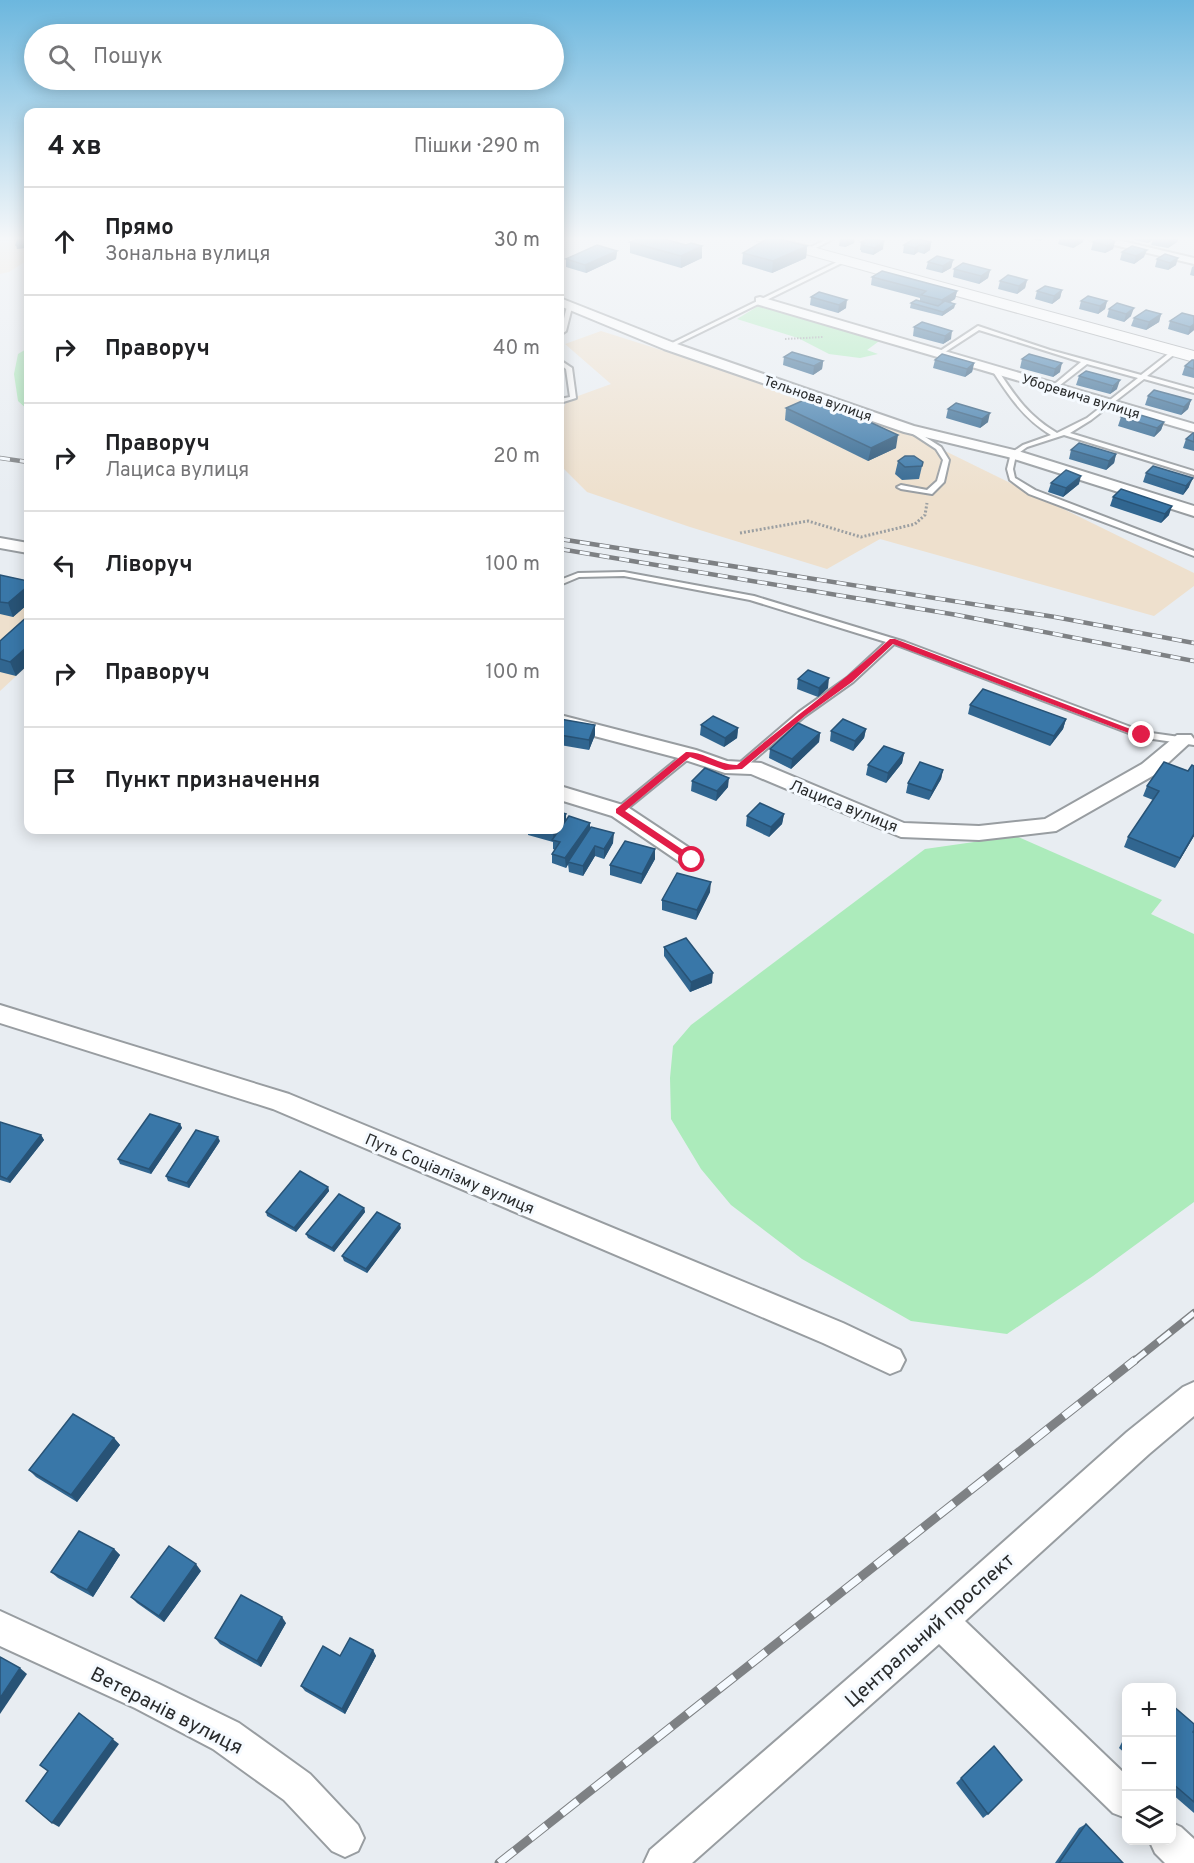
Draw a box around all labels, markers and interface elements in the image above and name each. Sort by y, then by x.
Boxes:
search box [24,24,564,90]
icon: search [45,41,78,74]
text: Пошук [93,44,163,71]
text: 4 хв [48,131,102,164]
text: Пішки · 290 m [414,134,540,160]
text: Прямо [105,215,174,242]
icon: ahead [48,225,81,258]
text: 30 m [494,228,540,254]
text: Зональна вулиця [105,242,270,268]
icon: right [48,333,81,366]
text: Праворуч [105,336,210,363]
text: 40 m [493,336,540,362]
street label: Уборевича вулиця [1019,371,1142,424]
street label: Тельнова вулиця [761,373,874,426]
text: Праворуч [105,431,210,458]
icon: right [48,441,81,474]
text: 20 m [493,444,540,470]
text: Лациса вулиця [105,458,249,484]
icon: left [48,549,81,582]
text: Ліворуч [105,552,193,579]
text: 100 m [485,552,540,578]
icon: right [48,657,81,690]
text: Праворуч [105,660,210,687]
text: 100 m [485,660,540,686]
route end [1128,721,1154,747]
icon: arrive [48,765,81,798]
text: Пункт призначення [105,768,320,795]
street label: Лациса вулиця [786,776,901,838]
route start [678,846,704,872]
street label: Путь Соціалізму вулиця [362,1130,537,1220]
street label: Центральний проспект [840,1548,1021,1715]
street label: Ветеранів вулиця [85,1662,247,1762]
map controls [1122,1683,1176,1845]
button: + [1122,1683,1176,1737]
button: − [1122,1737,1176,1791]
button: layers [1122,1791,1176,1845]

